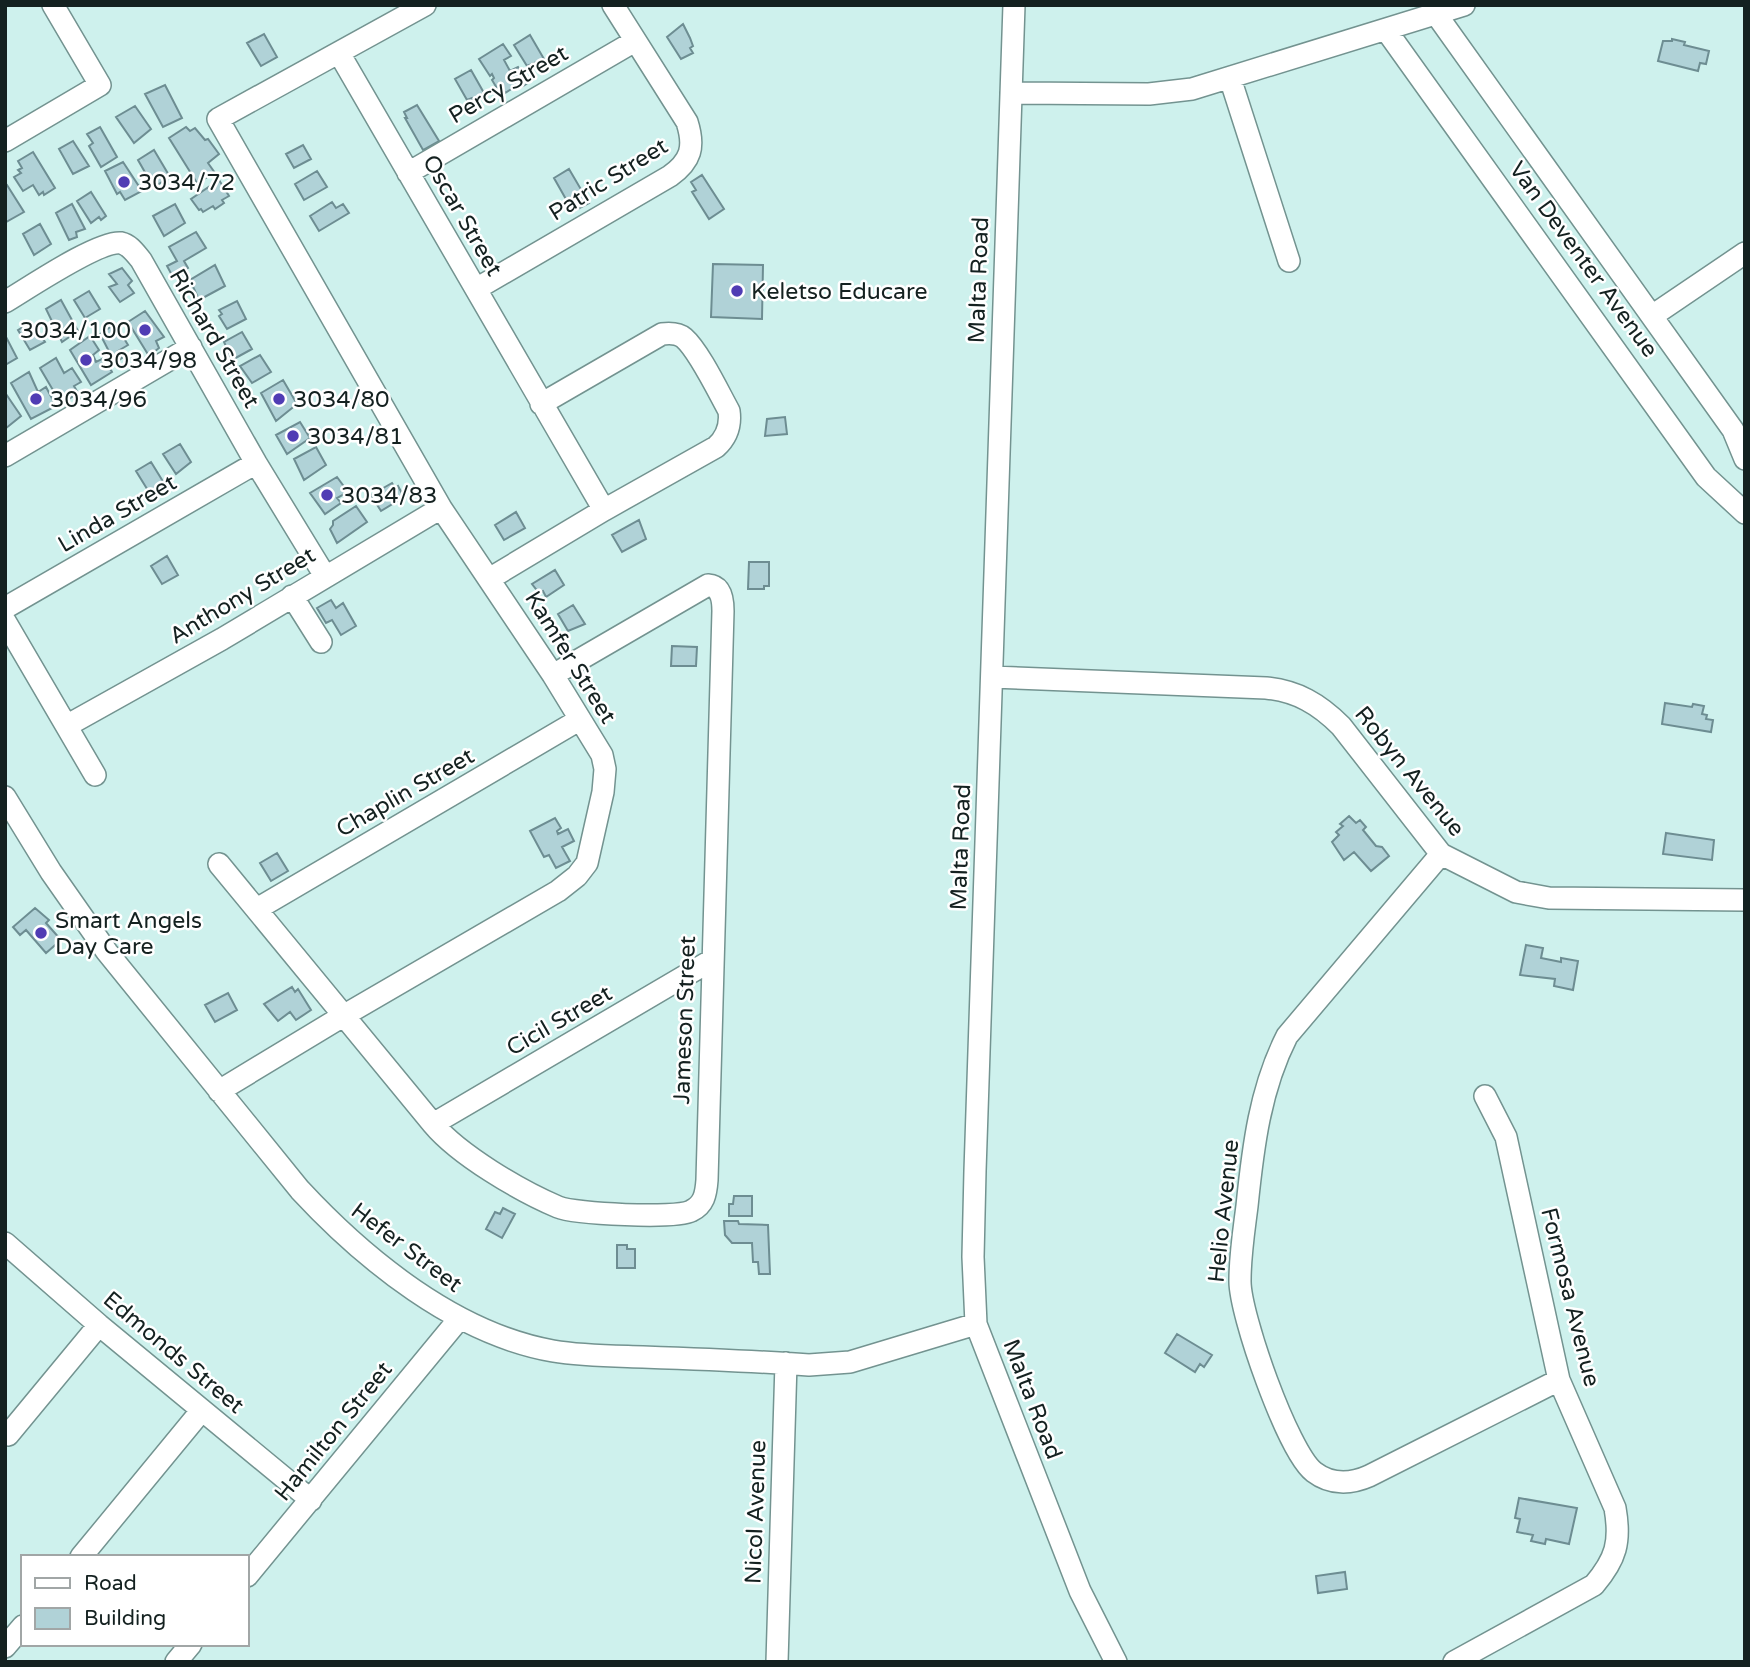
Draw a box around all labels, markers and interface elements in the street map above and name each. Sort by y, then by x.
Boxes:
street label: Percy Street [444,39,573,130]
street label: Patric Street [544,132,673,227]
street label: Oscar Street [416,150,508,281]
street label: Van Deventer Avenue [1503,156,1664,363]
place label: 3034/72 [138,169,235,197]
marker: 3034/72 [116,174,132,190]
street label: Malta Road [963,216,995,344]
street label: Richard Street [163,264,265,413]
place label: Keletso Educare [751,278,928,306]
marker: Keletso Educare [729,283,745,299]
place label: 3034/100 [20,317,131,345]
marker: 3034/100 [137,322,153,338]
place label: 3034/98 [100,347,197,375]
marker: 3034/98 [78,352,94,368]
place label: 3034/96 [50,386,147,414]
place label: 3034/80 [293,386,389,414]
marker: 3034/96 [28,391,44,407]
marker: 3034/80 [271,391,287,407]
place label: 3034/81 [307,423,403,451]
marker: 3034/81 [285,428,301,444]
street label: Linda Street [53,469,182,559]
place label: 3034/83 [341,482,437,510]
marker: 3034/83 [319,487,335,503]
street label: Anthony Street [164,541,321,650]
street label: Kamfer Street [518,586,622,729]
street label: Robyn Avenue [1348,701,1470,842]
street label: Chaplin Street [332,742,480,844]
street label: Malta Road [945,783,977,911]
place label: Smart Angels Day Care [55,907,202,961]
marker: Smart Angels Day Care [33,925,49,941]
street label: Jameson Street [668,935,702,1105]
street label: Cicil Street [502,979,617,1062]
street label: Helio Avenue [1203,1138,1245,1284]
street label: Hefer Street [345,1197,468,1299]
street label: Formosa Avenue [1534,1205,1606,1390]
street label: Edmonds Street [97,1286,250,1420]
street label: Malta Road [996,1335,1068,1463]
street label: Hamilton Street [269,1356,399,1507]
street label: Nicol Avenue [739,1440,773,1585]
legend [21,1555,248,1646]
text: Road [84,1571,137,1596]
text: Building [84,1606,166,1631]

